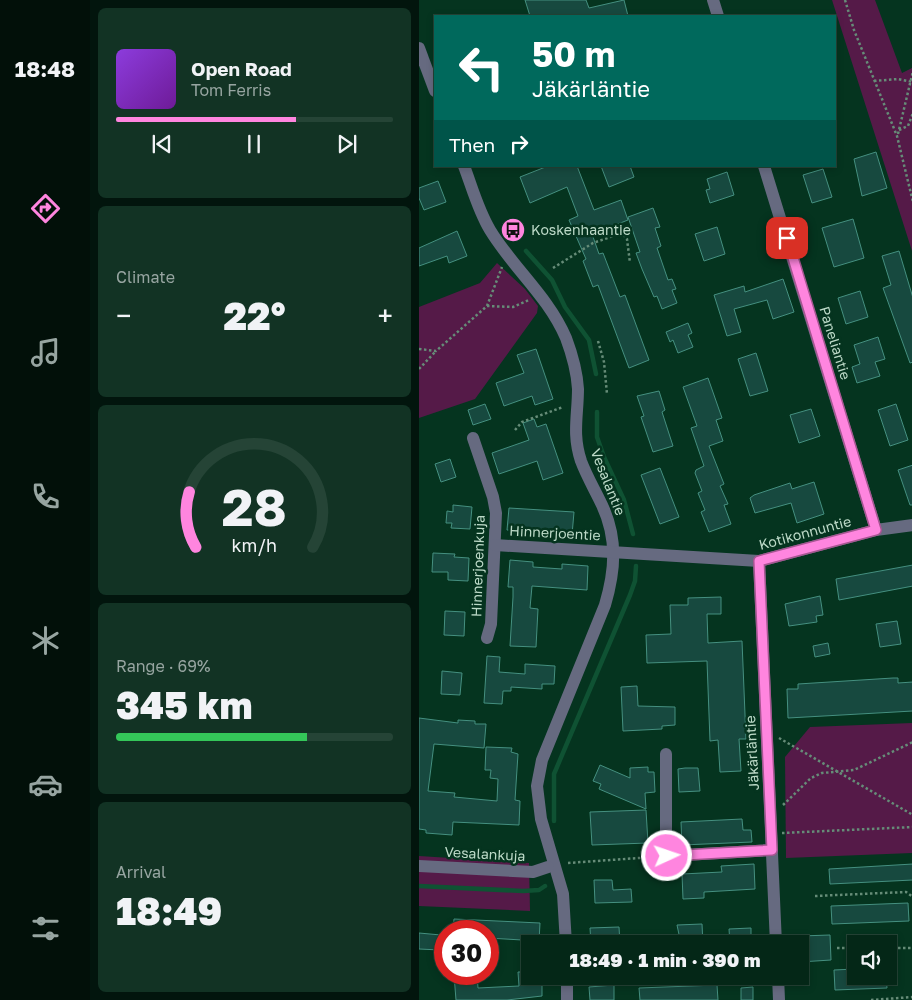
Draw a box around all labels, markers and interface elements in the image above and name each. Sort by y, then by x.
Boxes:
text: 50 m [532,33,615,75]
icon: left [449,35,514,100]
text: 18:48 [15,55,75,82]
text: Open Road [191,57,292,80]
text: Jäkärläntie [532,75,650,102]
text: Tom Ferris [191,80,271,100]
icon: previous [148,130,176,158]
icon: pause [240,130,268,158]
icon: next [333,130,361,158]
icon: right [505,130,533,158]
text: Then [449,133,495,156]
icon: directions [28,191,63,226]
bus stop icon: Koskenhaantie [500,217,526,243]
pin [766,217,808,259]
place label: Koskenhaantie [531,221,631,238]
icon: arrive [773,224,801,252]
text: Climate [116,267,175,287]
text: 22° [224,293,285,338]
text: − [116,299,131,332]
text: + [378,299,393,332]
street label: Paneliantie [816,304,855,382]
icon: music [28,335,63,370]
street label: Vesalantie [587,446,630,518]
text: 28 [222,475,287,537]
icon: phone [28,479,63,514]
street label: Kotikonnuntie [757,512,853,553]
street label: Hinnerjoenkuja [467,515,488,617]
street label: Hinnerjoentie [509,522,601,543]
text: km/h [232,534,277,556]
icon: climate [28,623,63,658]
text: Range · 69% [116,656,210,676]
text: 345 km [116,682,253,727]
street label: Jäkärläntie [741,715,762,791]
icon: car [28,767,63,802]
position arrow [640,829,692,881]
street label: Vesalankuja [444,843,526,864]
text: Arrival [116,862,166,882]
text: 18:49 [116,888,222,933]
icon: filters [28,911,63,946]
speed limit sign: 30 [434,920,499,985]
map controls [847,935,897,985]
button: sound [847,935,897,985]
text: 18:49 · 1 min · 390 m [569,948,761,971]

